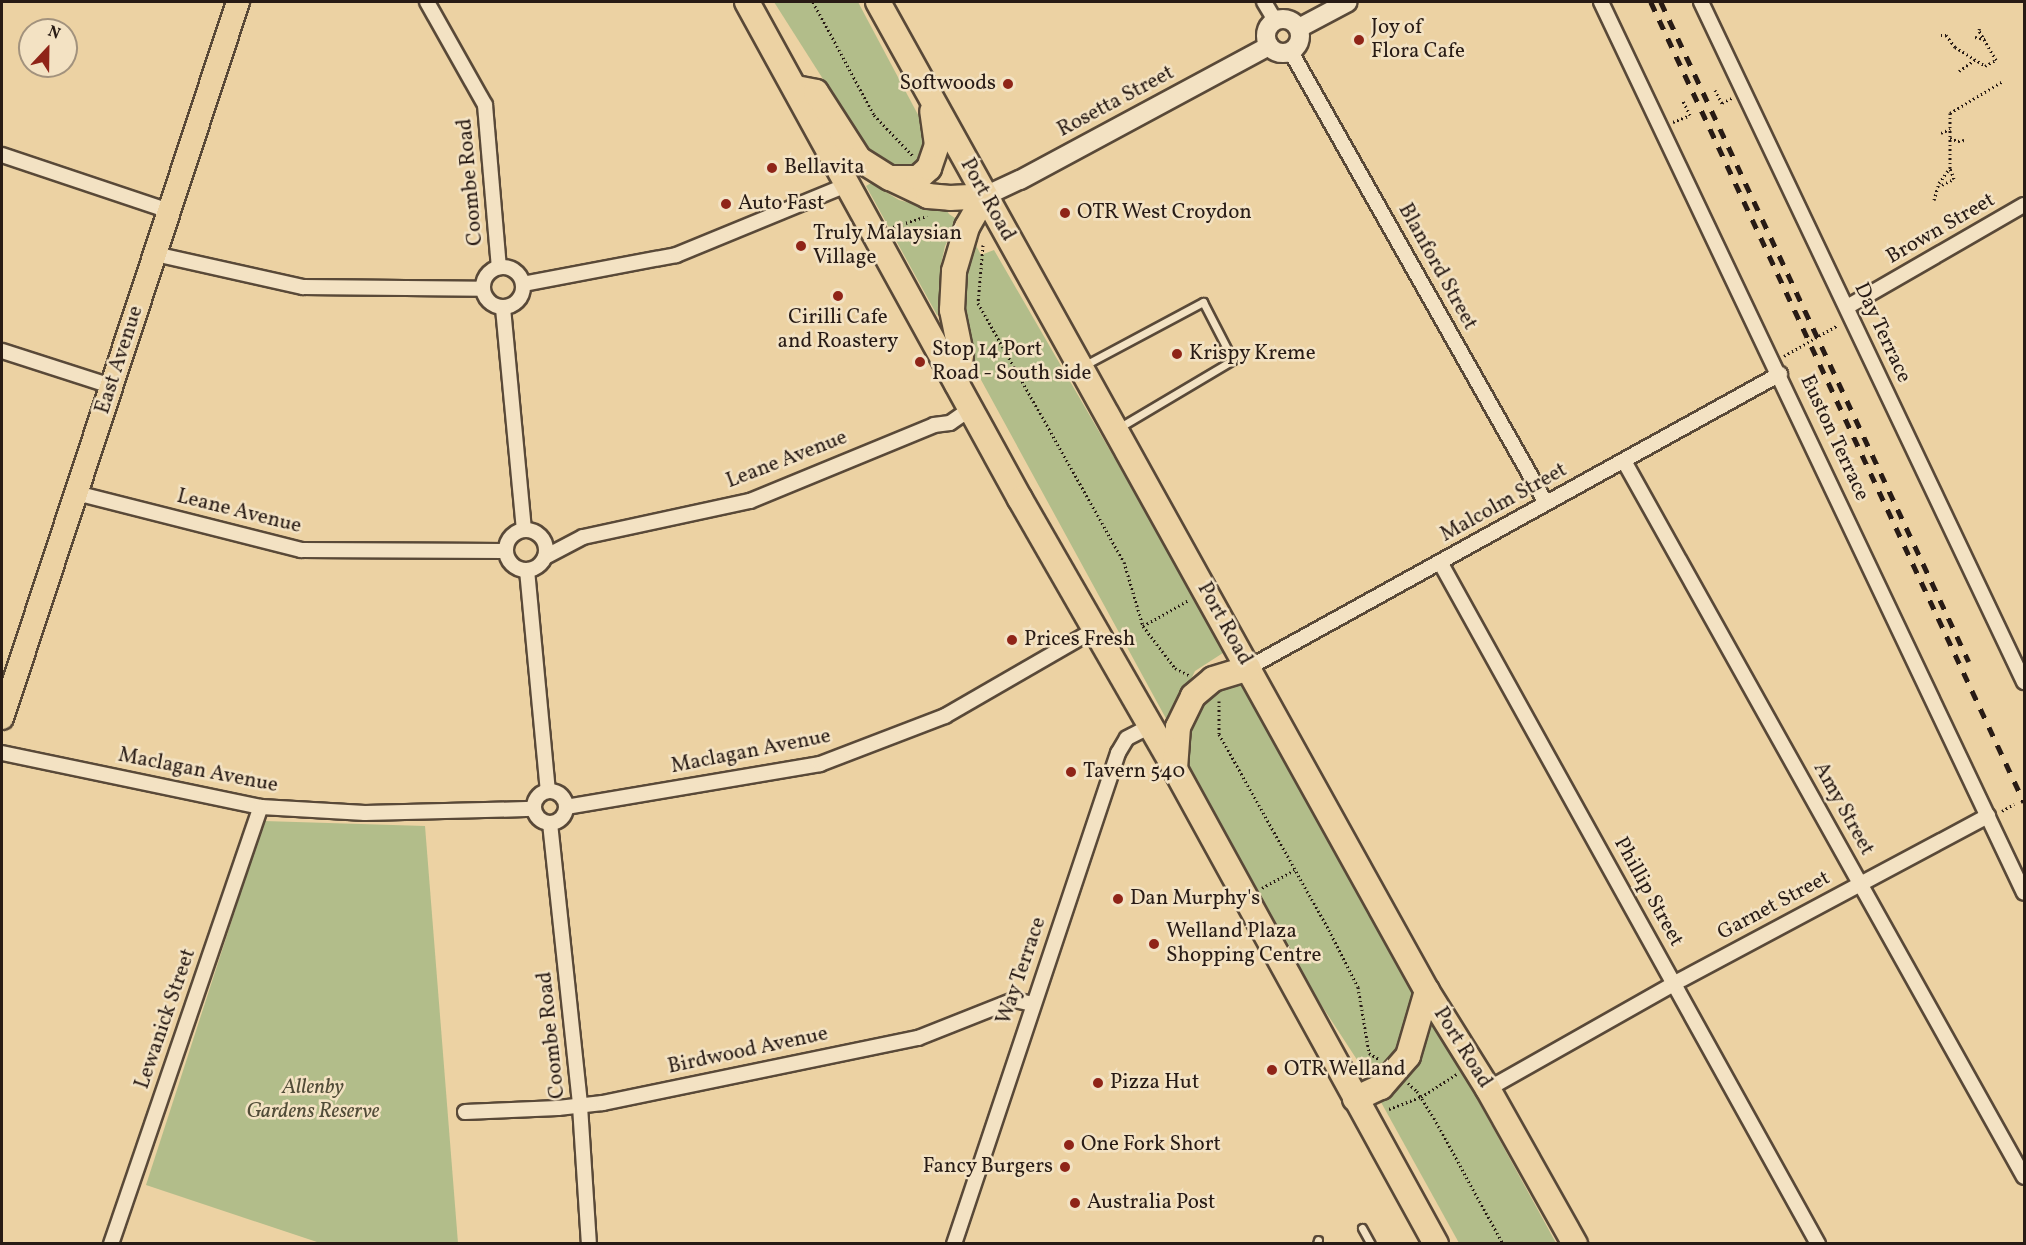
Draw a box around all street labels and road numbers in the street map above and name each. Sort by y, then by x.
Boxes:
street label: Rosetta Street [1053,61,1179,143]
street label: Coombe Road [453,117,489,247]
street label: Port Road [954,154,1020,246]
street label: Brown Street [1882,188,2000,270]
street label: Blanford Street [1392,199,1482,335]
street label: Day Terrace [1848,278,1916,388]
street label: East Avenue [91,303,149,417]
street label: Euston Terrace [1794,371,1874,505]
street label: Leane Avenue [723,425,851,495]
street label: Malcolm Street [1436,458,1572,548]
street label: Leane Avenue [174,484,304,540]
street label: Port Road [1191,578,1257,670]
street label: Maclagan Avenue [669,724,833,780]
street label: Maclagan Avenue [116,743,280,799]
street label: Amy Street [1807,758,1879,860]
street label: Phillip Street [1608,833,1688,951]
street label: Garnet Street [1713,866,1835,946]
street label: Way Terrace [992,913,1052,1029]
street label: Lewanick Street [130,946,202,1092]
street label: Coombe Road [533,970,571,1100]
street label: Port Road [1427,1003,1497,1093]
street label: Birdwood Avenue [666,1022,830,1080]

